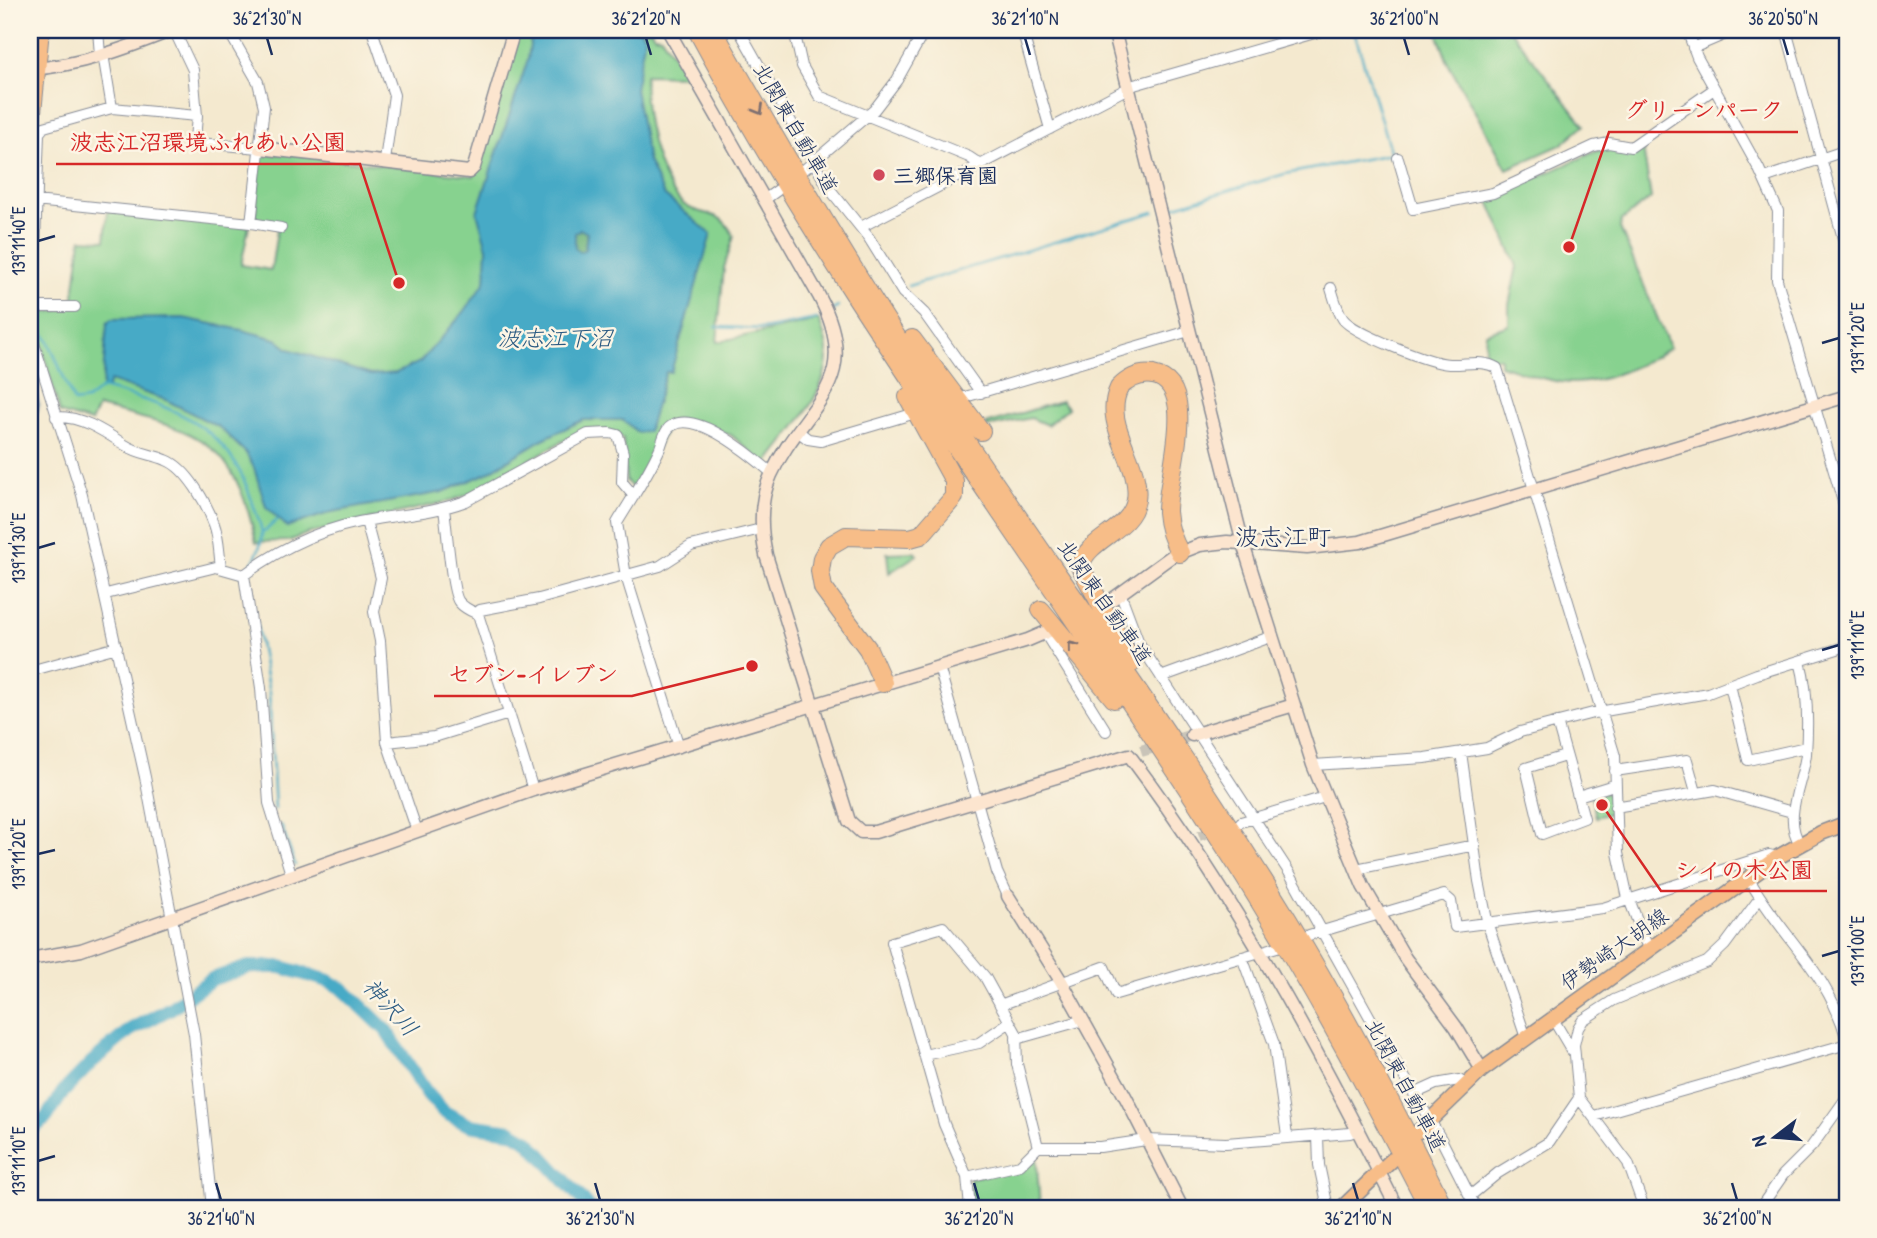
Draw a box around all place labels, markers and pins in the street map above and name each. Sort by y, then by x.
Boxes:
callout: グリーンパーク [1609,88,1798,132]
callout: 波志江沼環境ふれあい公園 [56,120,360,164]
place label: 三郷保育園 [893,161,998,190]
marker: 三郷保育園 [871,167,887,183]
callout: セブン-イレブン [434,652,632,696]
callout: シイの木公園 [1661,847,1827,891]

